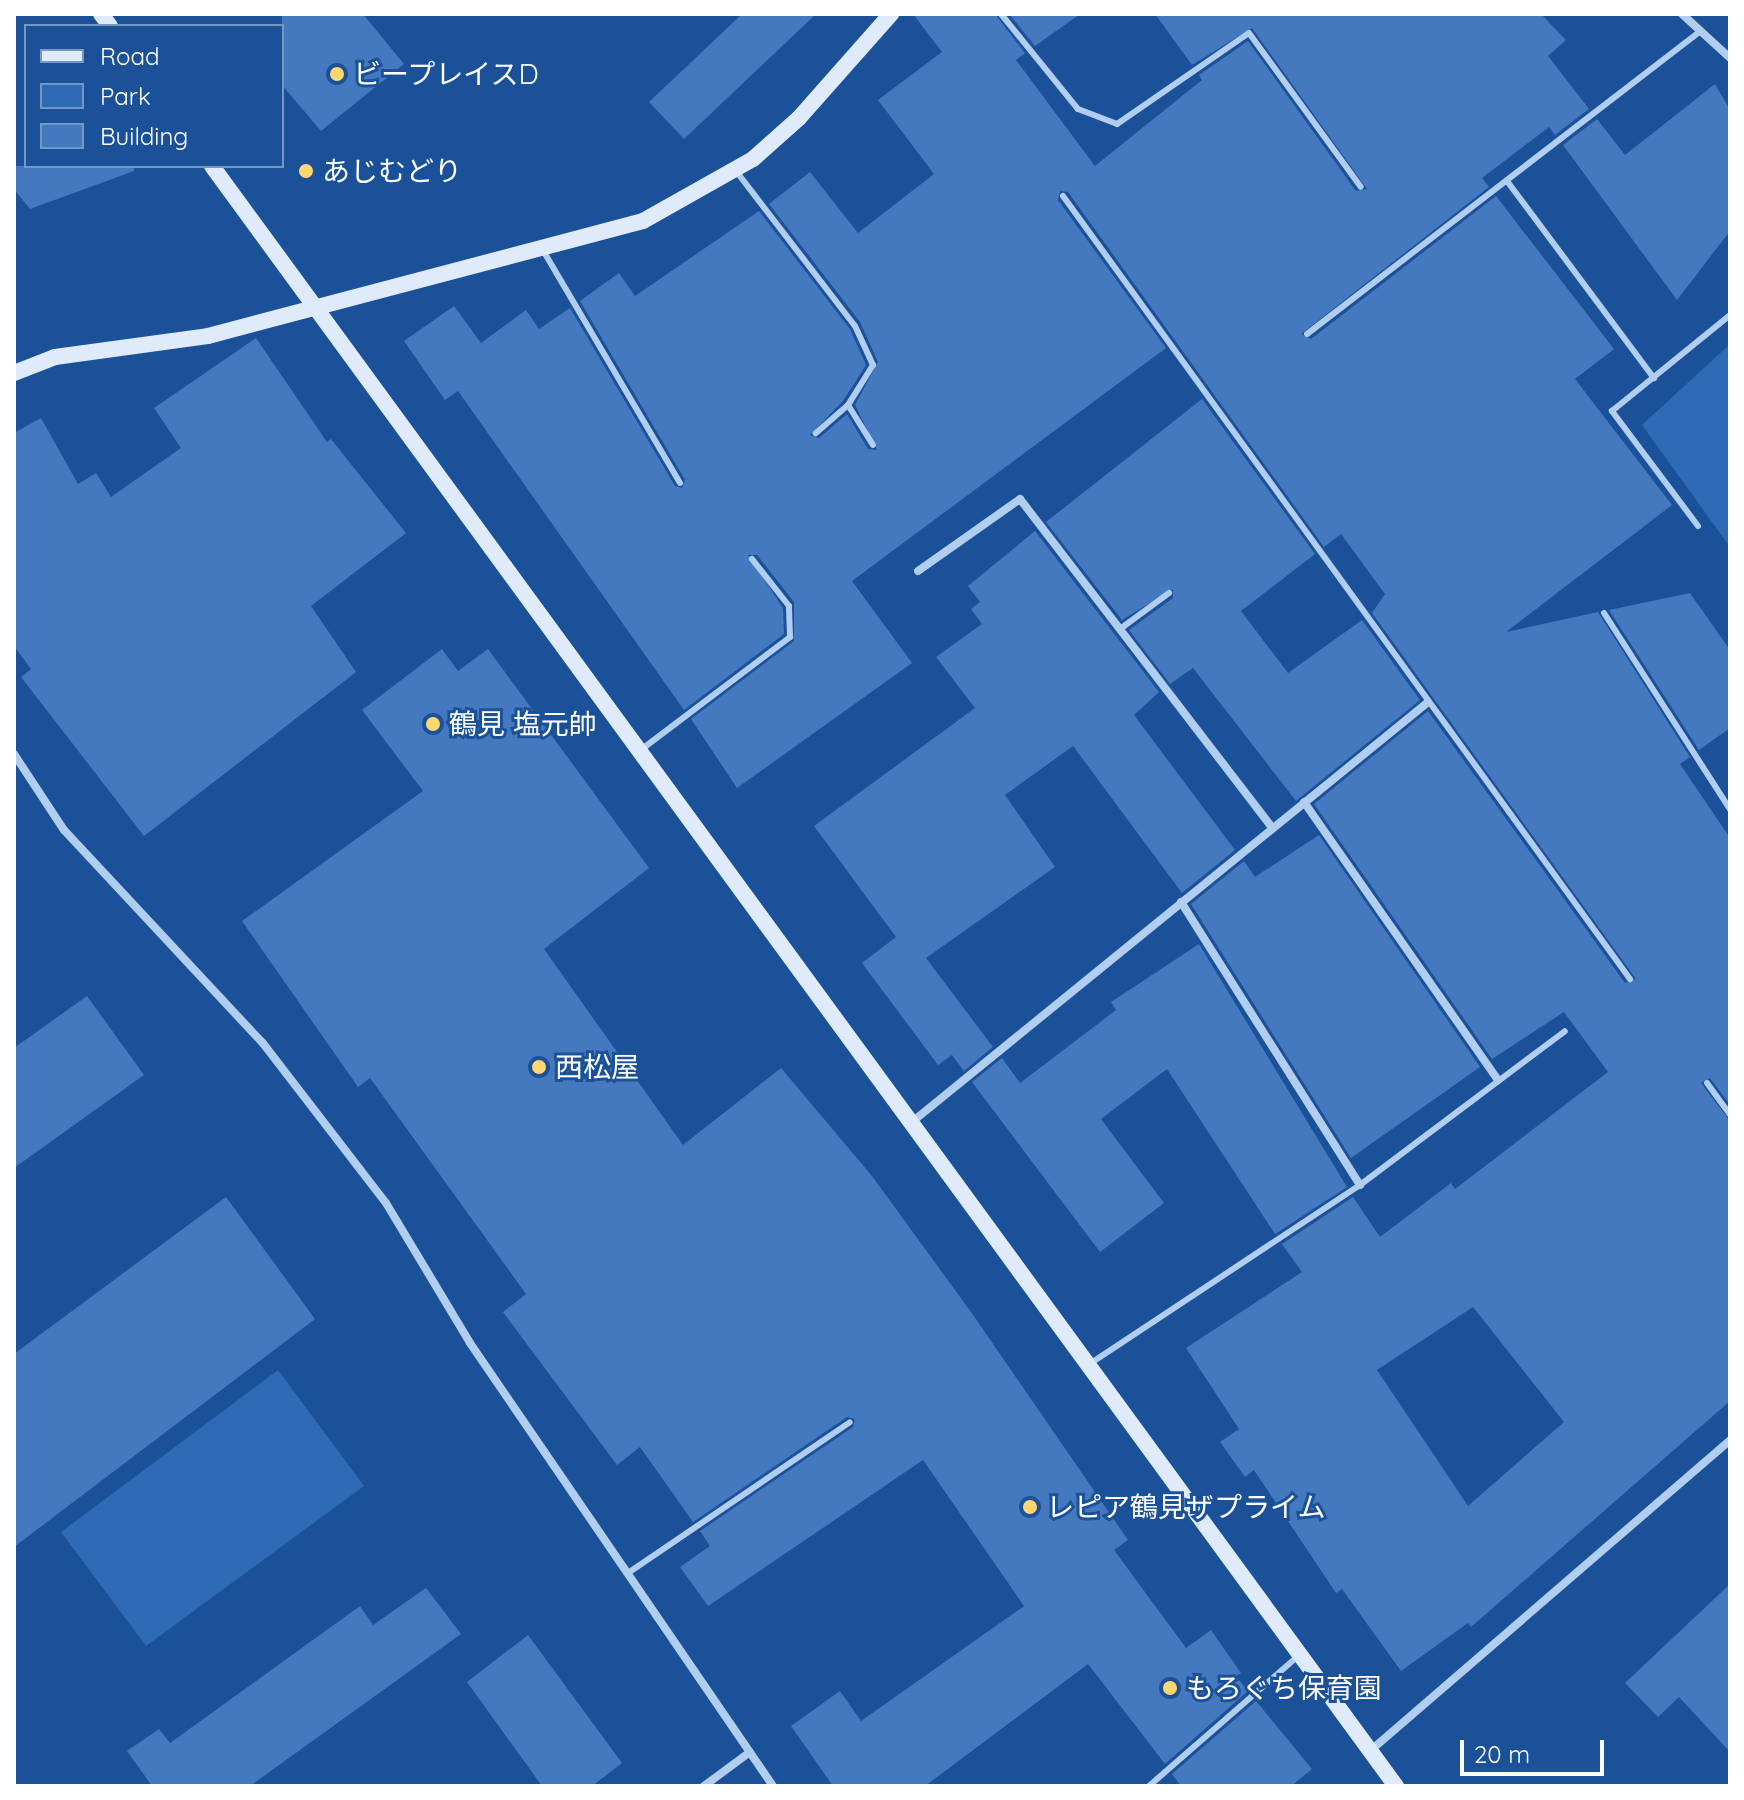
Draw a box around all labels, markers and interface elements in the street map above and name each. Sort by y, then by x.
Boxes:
legend [24,24,284,168]
text: Road [100,41,160,71]
place label: ビープレイスD [353,57,541,91]
marker: ビープレイスD [328,65,346,83]
text: Park [100,81,151,111]
text: Building [100,121,188,151]
place label: あじむどり [322,154,462,188]
marker: あじむどり [297,162,315,180]
place label: 鶴見 塩元帥 [449,707,597,741]
marker: 鶴見 塩元帥 [424,715,442,733]
place label: 西松屋 [555,1050,639,1084]
marker: 西松屋 [530,1058,548,1076]
place label: レピア鶴見ザプライム [1046,1490,1326,1524]
marker: レピア鶴見ザプライム [1021,1498,1039,1516]
place label: もろぐち保育園 [1186,1671,1382,1705]
marker: もろぐち保育園 [1161,1679,1179,1697]
scale bar [1464,1724,1608,1774]
text: 20 m [1474,1739,1530,1769]

